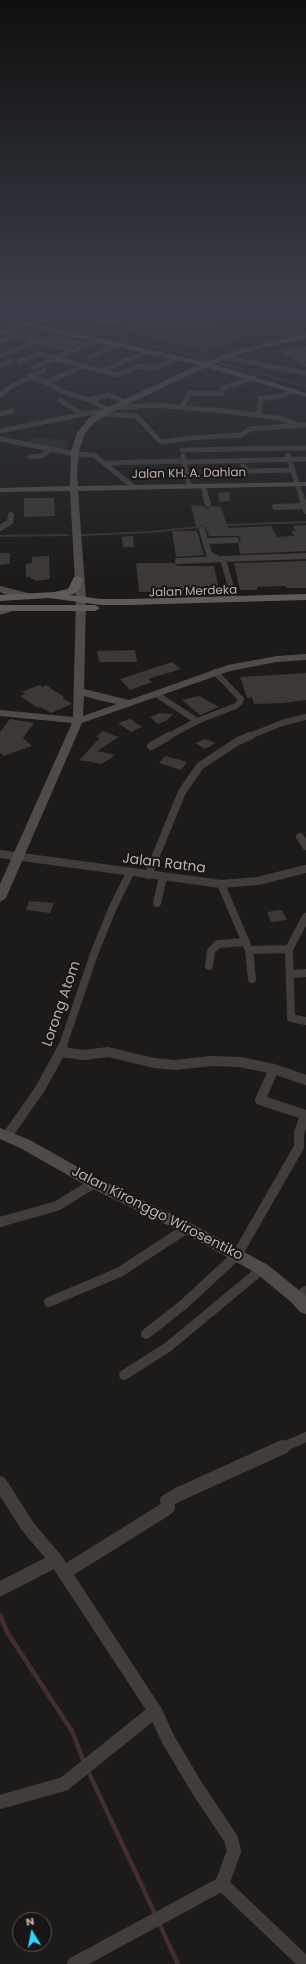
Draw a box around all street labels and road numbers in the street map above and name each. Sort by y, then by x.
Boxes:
street label: Jalan KH. A. Dahlan [132,466,246,482]
street label: Jalan Merdeka [149,583,237,601]
street label: Jalan Ratna [121,851,207,877]
street label: Lorong Atom [40,959,84,1049]
street label: Jalan Kironggo Wirosentiko [69,1163,245,1265]

